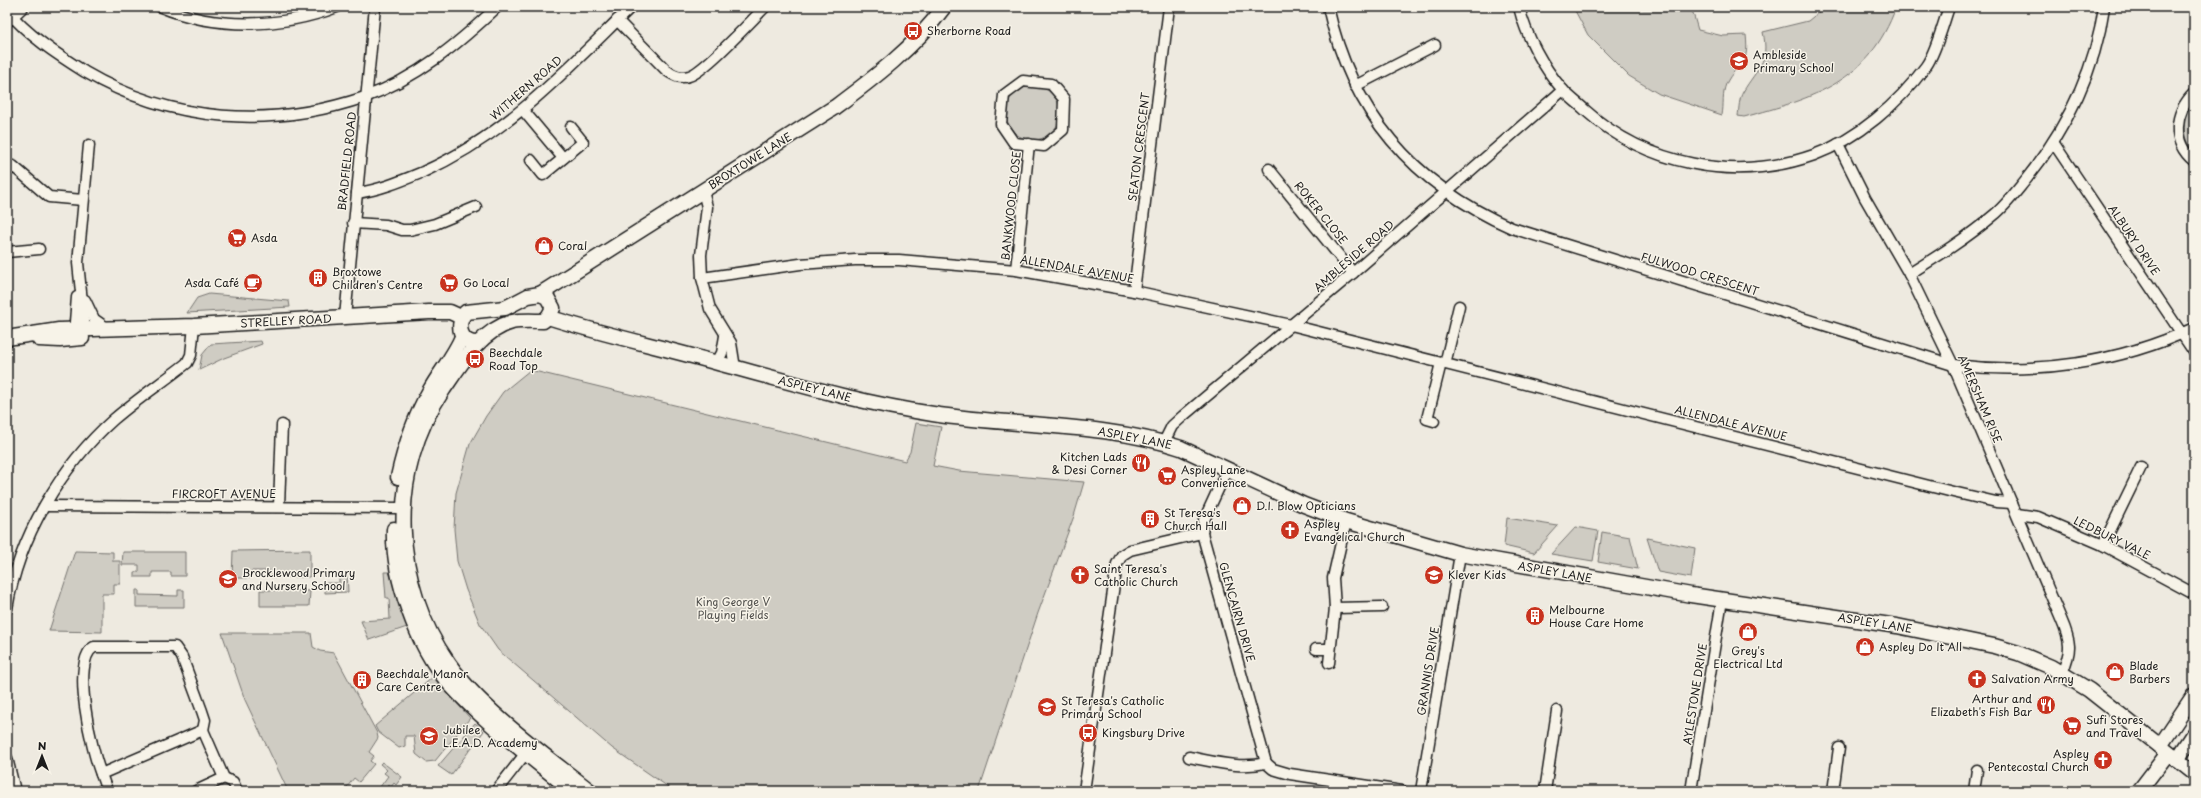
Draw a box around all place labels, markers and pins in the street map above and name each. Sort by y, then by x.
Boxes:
bus stop icon: Sherborne Road [902,20,924,42]
place label: Sherborne Road [927,22,1011,39]
place label: Ambleside Primary School [1753,46,1834,76]
school or university icon: Ambleside Primary School [1728,50,1750,72]
supermarket icon: Asda [226,227,248,249]
place label: Asda [251,229,278,246]
shop icon: Coral [533,235,555,257]
place label: Coral [558,237,587,254]
place label: Broxtowe Children's Centre [332,263,423,293]
building icon: Broxtowe Children's Centre [307,267,329,289]
cafe icon: Asda Café [242,272,264,294]
supermarket icon: Go Local [438,272,460,294]
place label: Asda Café [184,274,239,291]
place label: Go Local [463,274,509,291]
place label: Beechdale Road Top [489,344,543,374]
bus stop icon: Beechdale Road Top [464,348,486,370]
place label: Kitchen Lads & Desi Corner [1052,448,1128,478]
restaurant icon: Kitchen Lads & Desi Corner [1130,452,1152,474]
place label: Aspley Lane Convenience [1181,461,1247,491]
supermarket icon: Aspley Lane Convenience [1156,465,1178,487]
shop icon: D.I. Blow Opticians [1231,495,1253,517]
place label: D.I. Blow Opticians [1256,497,1356,514]
place label: St Teresa's Church Hall [1164,504,1227,534]
building icon: St Teresa's Church Hall [1139,508,1161,530]
place label: Aspley Evangelical Church [1304,515,1405,545]
church icon: Aspley Evangelical Church [1279,519,1301,541]
place label: Saint Teresa's Catholic Church [1094,560,1178,590]
place label: Brocklewood Primary and Nursery School [242,564,355,594]
church icon: Saint Teresa's Catholic Church [1069,564,1091,586]
school or university icon: Klever Kids [1423,564,1445,586]
place label: Klever Kids [1448,566,1506,583]
school or university icon: Brocklewood Primary and Nursery School [217,568,239,590]
place label: Melbourne House Care Home [1549,601,1644,631]
building icon: Melbourne House Care Home [1524,605,1546,627]
shop icon: Grey's Electrical Ltd [1737,621,1759,643]
shop icon: Aspley Do It All [1854,636,1876,658]
place label: Aspley Do It All [1879,638,1962,655]
place label: Grey's Electrical Ltd [1713,642,1783,672]
place label: Blade Barbers [2129,657,2170,687]
shop icon: Blade Barbers [2104,661,2126,683]
place label: Beechdale Manor Care Centre [376,665,469,695]
church icon: Salvation Army [1966,668,1988,690]
building icon: Beechdale Manor Care Centre [351,669,373,691]
place label: Salvation Army [1991,670,2074,687]
place label: Arthur and Elizabeth's Fish Bar [1930,690,2032,720]
place label: St Teresa's Catholic Primary School [1061,692,1164,722]
restaurant icon: Arthur and Elizabeth's Fish Bar [2035,694,2057,716]
school or university icon: St Teresa's Catholic Primary School [1036,696,1058,718]
place label: Sufi Stores and Travel [2086,711,2143,741]
supermarket icon: Sufi Stores and Travel [2061,715,2083,737]
place label: Jubilee L.E.A.D. Academy [443,721,538,751]
bus stop icon: Kingsbury Drive [1077,722,1099,744]
place label: Kingsbury Drive [1102,724,1185,741]
school or university icon: Jubilee L.E.A.D. Academy [418,725,440,747]
place label: Aspley Pentecostal Church [1987,745,2089,775]
church icon: Aspley Pentecostal Church [2092,749,2114,771]

